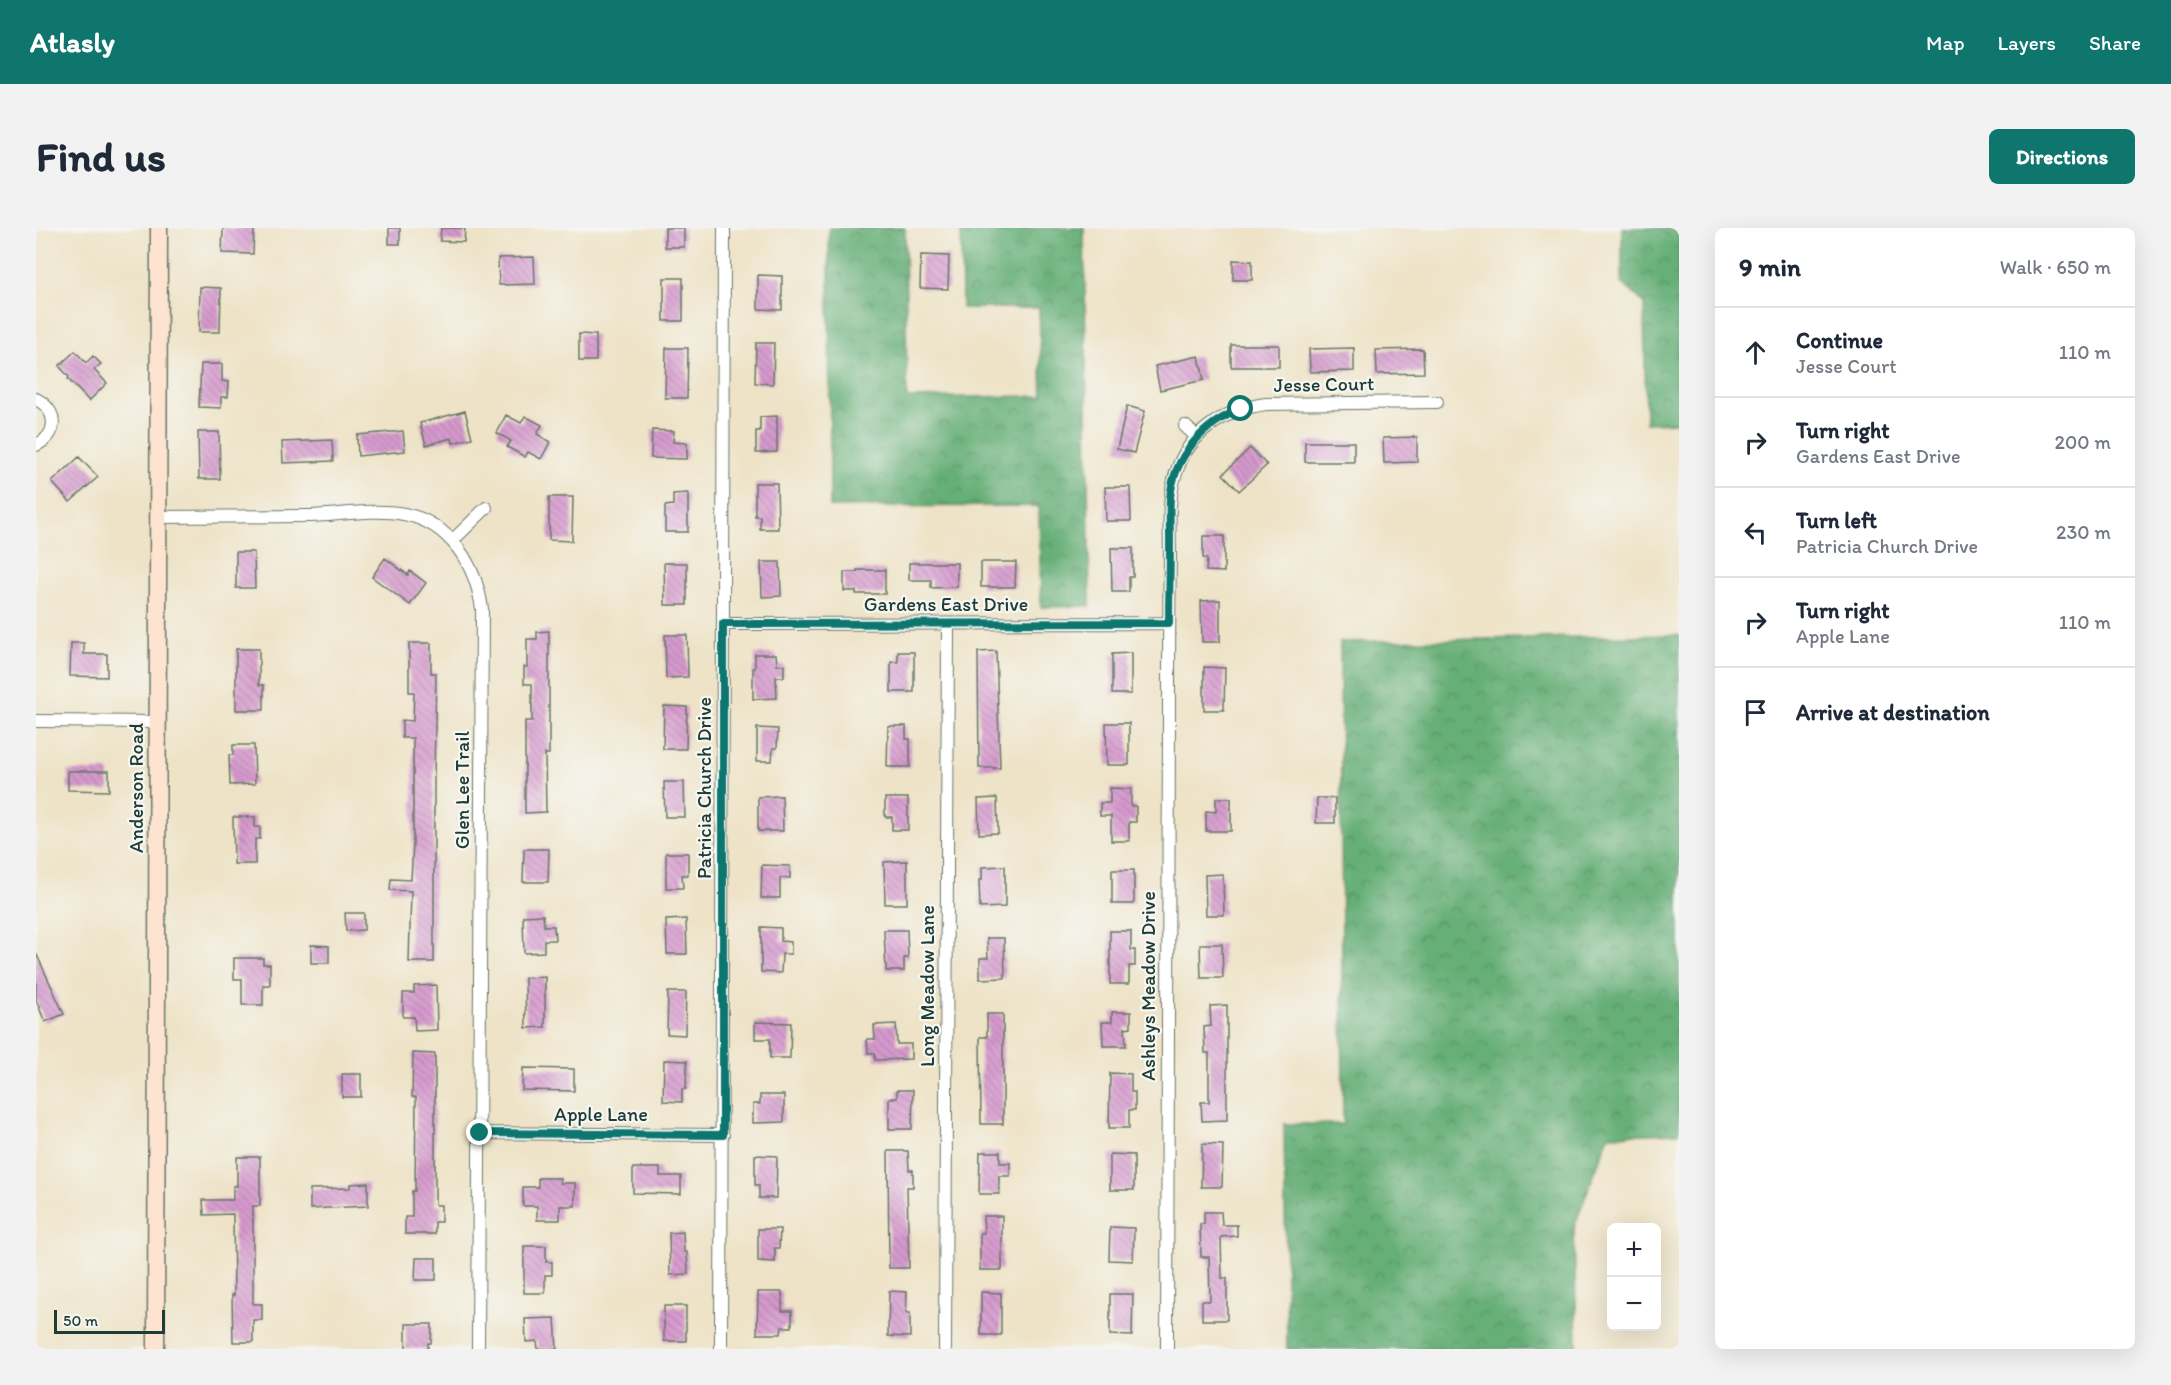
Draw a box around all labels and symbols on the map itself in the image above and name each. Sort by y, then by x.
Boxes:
street label: Jesse Court [1273,371,1375,397]
route start [1227,395,1253,421]
street label: Gardens East Drive [864,592,1028,616]
street label: Patricia Church Drive [692,697,716,879]
street label: Anderson Road [124,723,148,853]
street label: Glen Lee Trail [450,731,474,849]
street label: Ashleys Meadow Drive [1136,891,1160,1081]
street label: Long Meadow Lane [915,905,939,1067]
street label: Apple Lane [554,1102,648,1126]
route end [466,1119,492,1145]
scale bar [54,1307,165,1334]

